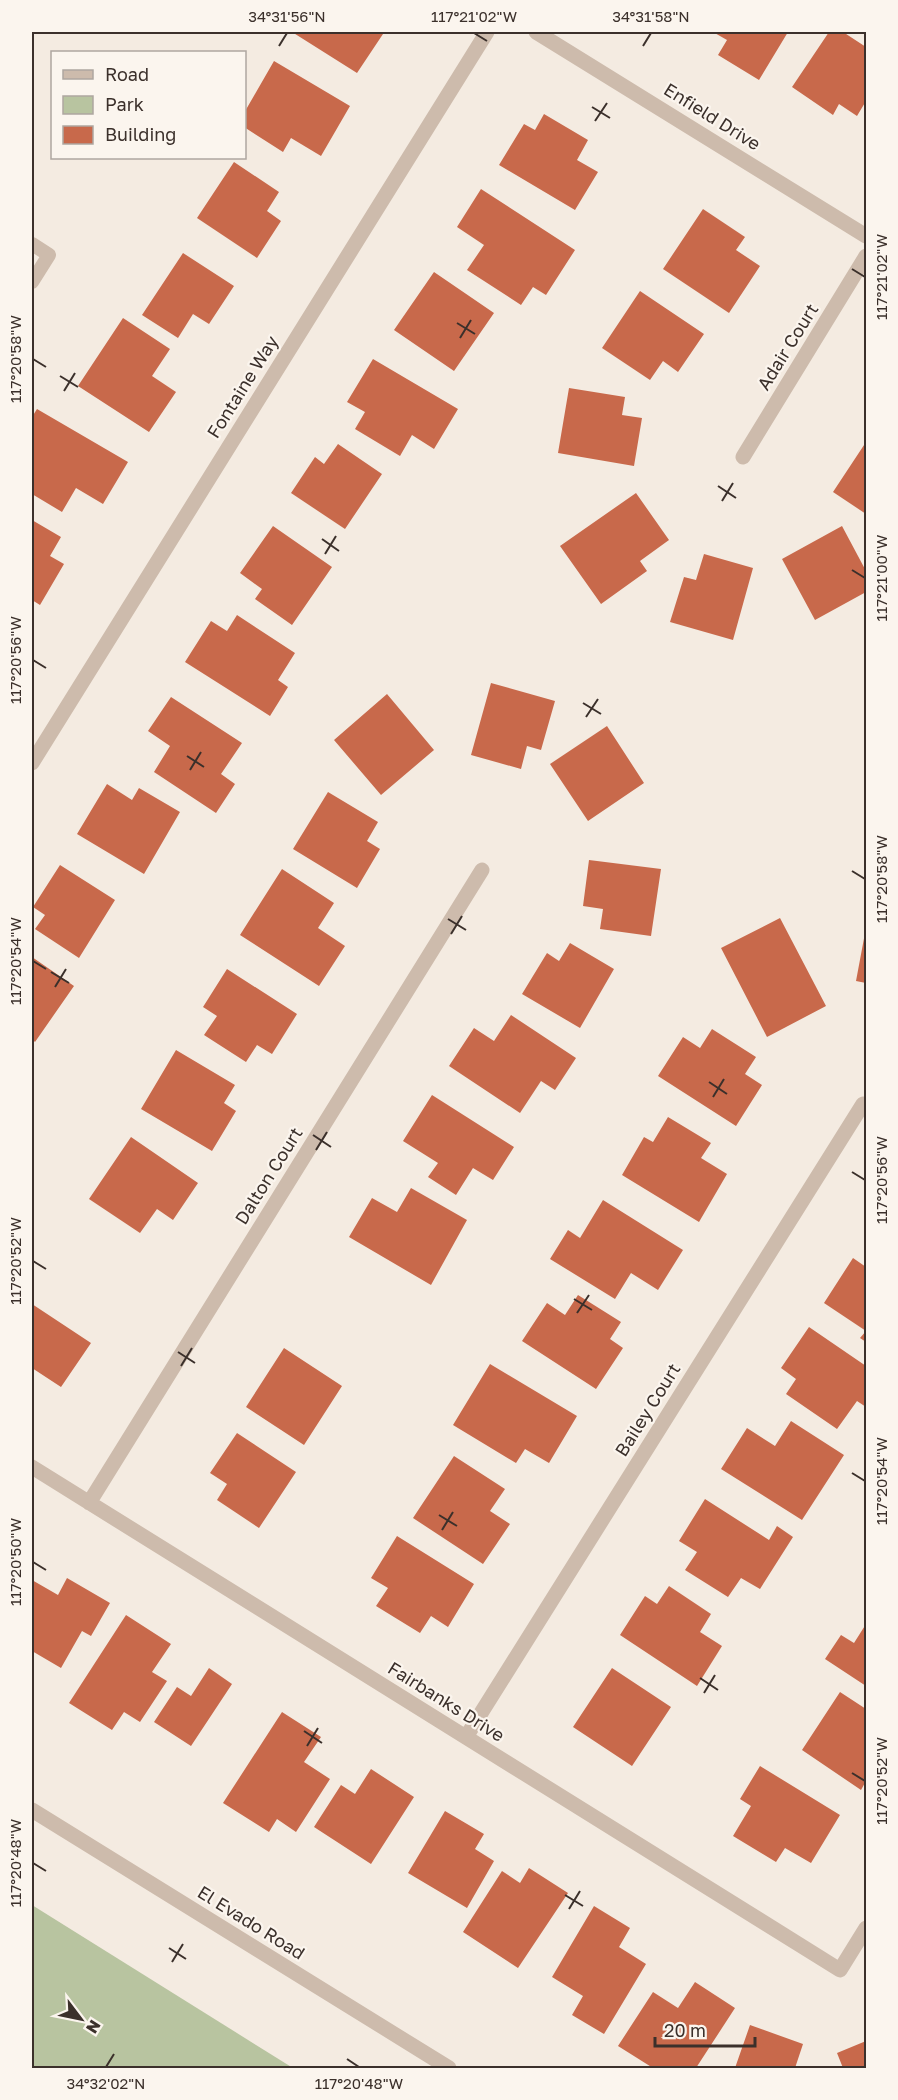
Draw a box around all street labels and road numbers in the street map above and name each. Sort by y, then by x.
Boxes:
street label: Enfield Drive [660,78,765,155]
street label: Adair Court [752,299,822,394]
street label: Fontaine Way [202,331,282,442]
street label: Dalton Court [230,1123,307,1228]
street label: Bailey Court [610,1359,685,1460]
street label: Fairbanks Drive [384,1656,509,1746]
street label: El Evado Road [194,1880,309,1964]

